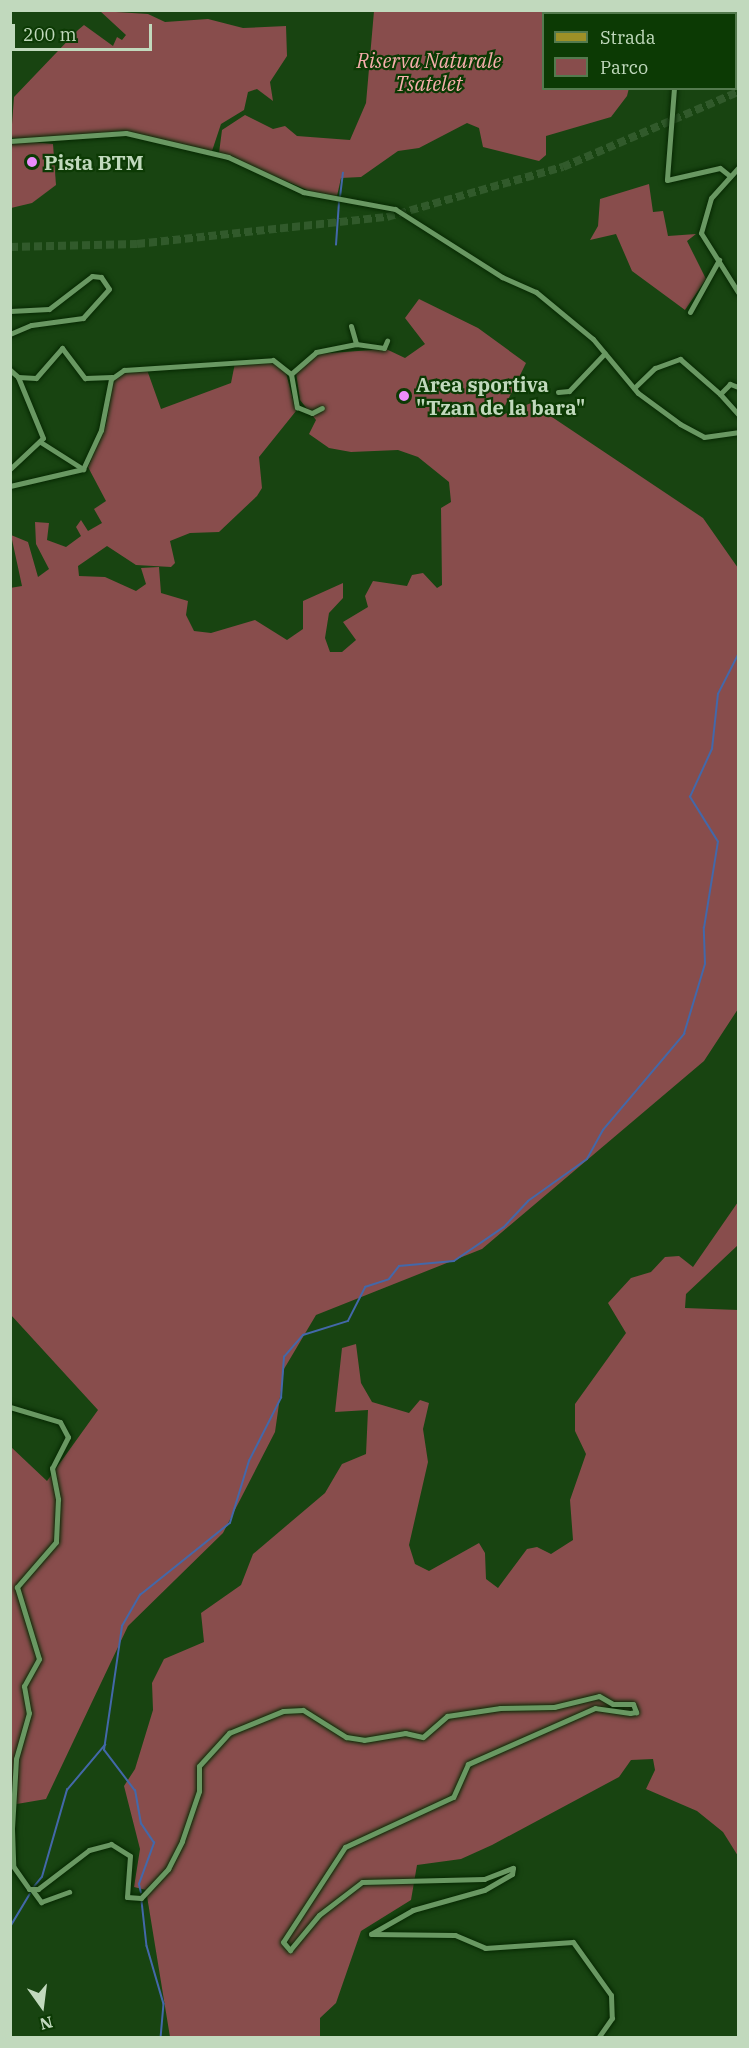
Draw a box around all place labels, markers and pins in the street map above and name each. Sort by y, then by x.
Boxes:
place label: Pista BTM [44,150,144,174]
marker: Pista BTM [25,155,39,169]
place label: Area sportiva "Tzan de la bara" [416,372,585,419]
marker: Area sportiva "Tzan de la bara" [397,389,411,403]

